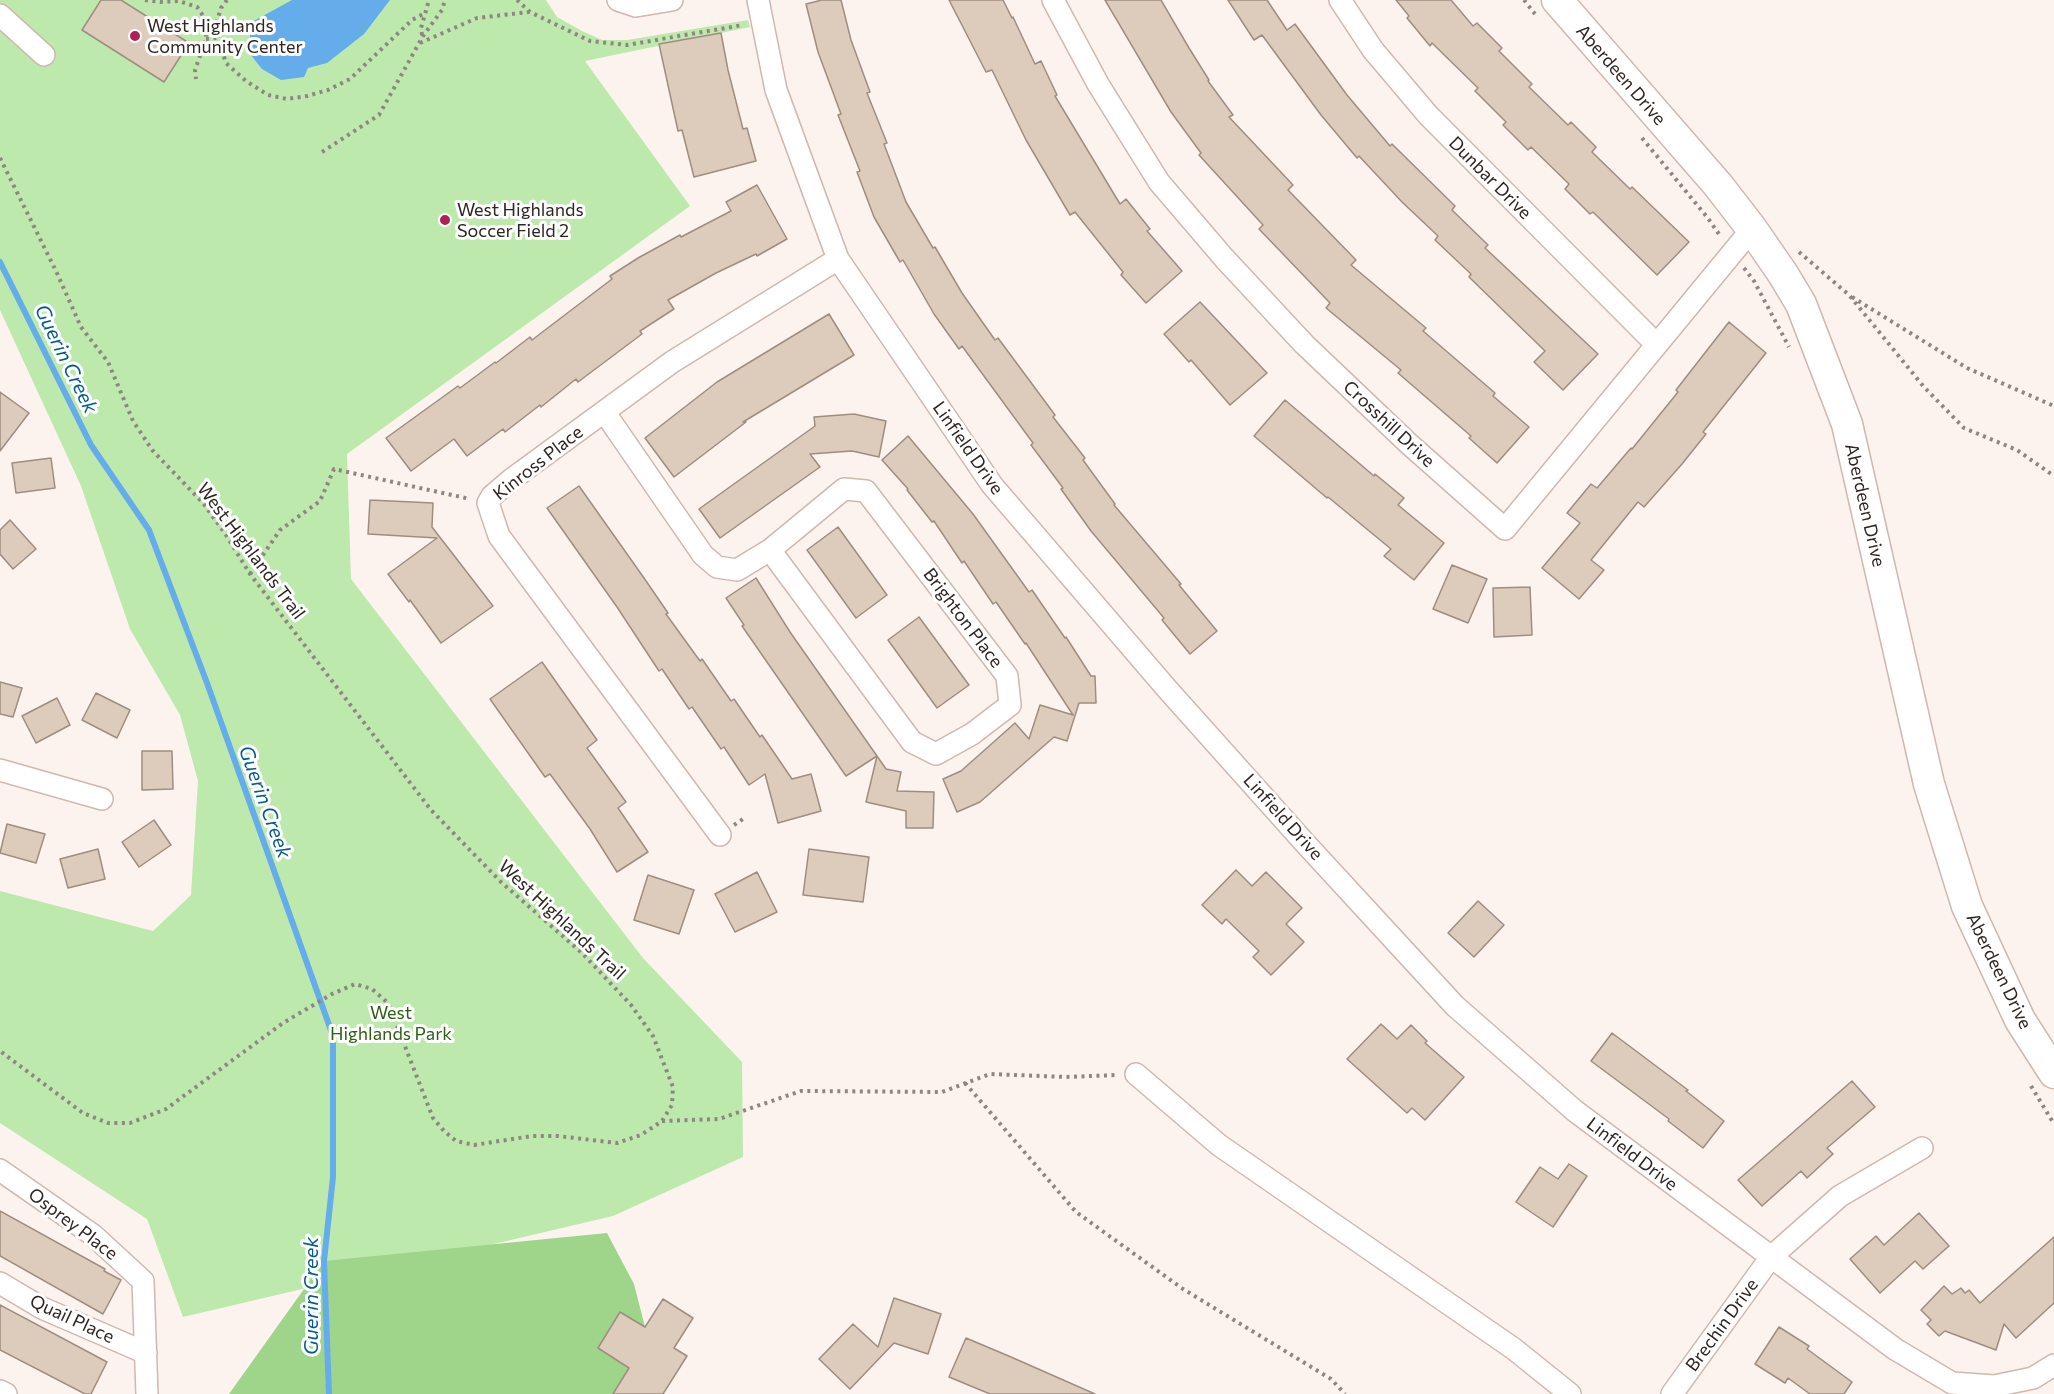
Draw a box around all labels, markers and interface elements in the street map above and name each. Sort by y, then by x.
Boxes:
place label: West Highlands Community Center [147,15,303,57]
street label: Aberdeen Drive [1571,20,1671,130]
marker: West Highlands Community Center [128,29,142,43]
street label: Dunbar Drive [1444,132,1536,224]
place label: West Highlands Soccer Field 2 [457,199,584,242]
marker: West Highlands Soccer Field 2 [438,213,452,227]
water label: Guerin Creek [29,301,103,417]
street label: Crosshill Drive [1339,376,1439,472]
street label: Linfield Drive [928,397,1008,499]
street label: Kinross Place [489,421,587,505]
street label: Aberdeen Drive [1840,441,1890,569]
street label: West Highlands Trail [193,478,309,624]
street label: Brighton Place [919,564,1007,672]
water label: Guerin Creek [234,742,296,862]
street label: Linfield Drive [1239,770,1327,864]
street label: West Highlands Trail [494,856,630,984]
street label: Aberdeen Drive [1962,910,2036,1032]
park label: West Highlands Park [330,1002,452,1044]
street label: Linfield Drive [1582,1113,1682,1195]
street label: Osprey Place [24,1183,122,1265]
water label: Guerin Creek [299,1237,323,1355]
street label: Brechin Drive [1681,1275,1763,1375]
street label: Quail Place [26,1290,118,1348]

